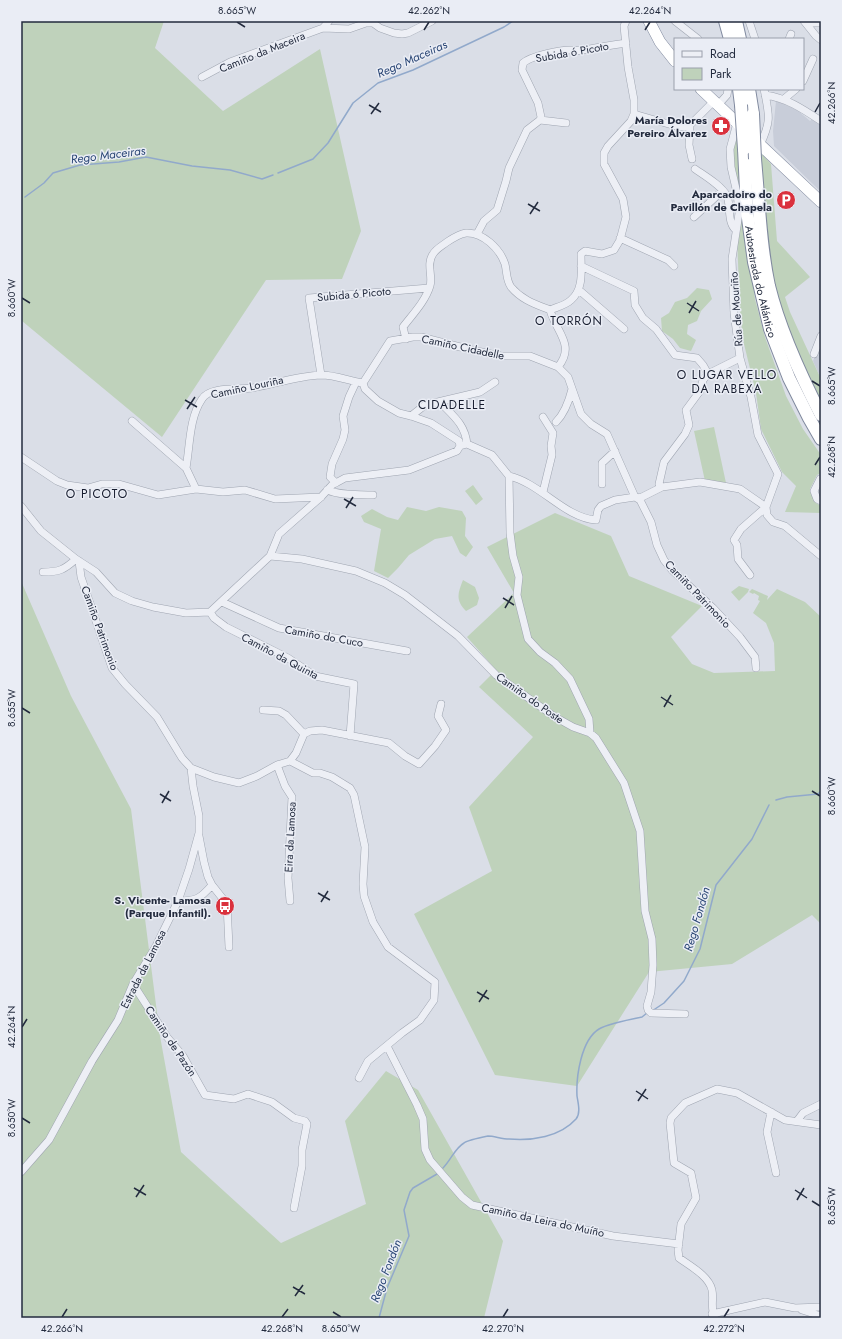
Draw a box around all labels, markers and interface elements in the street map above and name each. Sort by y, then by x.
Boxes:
text: 8.665°W [218,3,256,18]
text: 42.262°N [408,3,450,18]
text: 42.264°N [629,3,671,18]
street label: Camiño da Maceira [217,27,307,77]
water label: Rego Maceiras [374,35,450,82]
street label: Subida ó Picoto [534,38,610,66]
legend [674,38,804,90]
text: Road [710,45,736,63]
text: Park [710,65,732,83]
text: 42.266°N [824,82,839,124]
place label: María Dolores Pereiro Álvarez [627,112,707,141]
pharmacy icon: María Dolores Pereiro Álvarez [710,115,732,137]
water label: Rego Maceiras [70,141,147,169]
place label: Aparcadoiro do Pavillón de Chapela [670,186,772,215]
parking icon: Aparcadoiro do Pavillón de Chapela [775,189,797,211]
street label: Autoestrada do Atlántico [741,225,781,340]
street label: Rúa de Mouriño [725,271,747,347]
text: 8.660°W [4,279,19,317]
street label: Subida ó Picoto [316,283,392,305]
district label: O TORRÓN [535,312,603,330]
street label: Camiño Cidadelle [420,330,506,364]
district label: O LUGAR VELLO DA RABEXA [677,366,777,398]
text: 8.665°W [824,367,839,405]
street label: Camiño Louriña [209,372,285,402]
district label: CIDADELLE [418,396,486,414]
text: 42.268°N [824,436,839,478]
district label: O PICOTO [66,485,128,503]
street label: Camiño Patrimonio [661,556,735,632]
street label: Camiño Patrimonio [77,584,123,672]
street label: Camiño do Cuco [283,621,365,651]
street label: Camiño da Quinta [239,629,321,683]
street label: Camiño do Poste [493,669,567,728]
text: 8.655°W [4,689,19,727]
text: 8.660°W [824,777,839,815]
street label: Eira da Lamosa [280,801,300,873]
water label: Rego Fondón [679,885,715,953]
place label: S. Vicente- Lamosa (Parque Infantil). [114,892,211,921]
bus stop icon: S. Vicente- Lamosa (Parque Infantil). [214,895,236,917]
street label: Estrada da Lamosa [116,927,170,1011]
street label: Camiño de Pazón [141,1002,201,1080]
text: 42.264°N [4,1006,19,1048]
text: 8.650°W [4,1099,19,1137]
text: 8.655°W [824,1187,839,1225]
street label: Camiño da Leira do Muíño [480,1199,606,1241]
water label: Rego Fondón [366,1237,406,1305]
text: 42.266°N [41,1321,83,1336]
text: 42.268°N [261,1321,303,1336]
text: 8.650°W [322,1321,360,1336]
text: 42.270°N [482,1321,524,1336]
text: 42.272°N [703,1321,745,1336]

